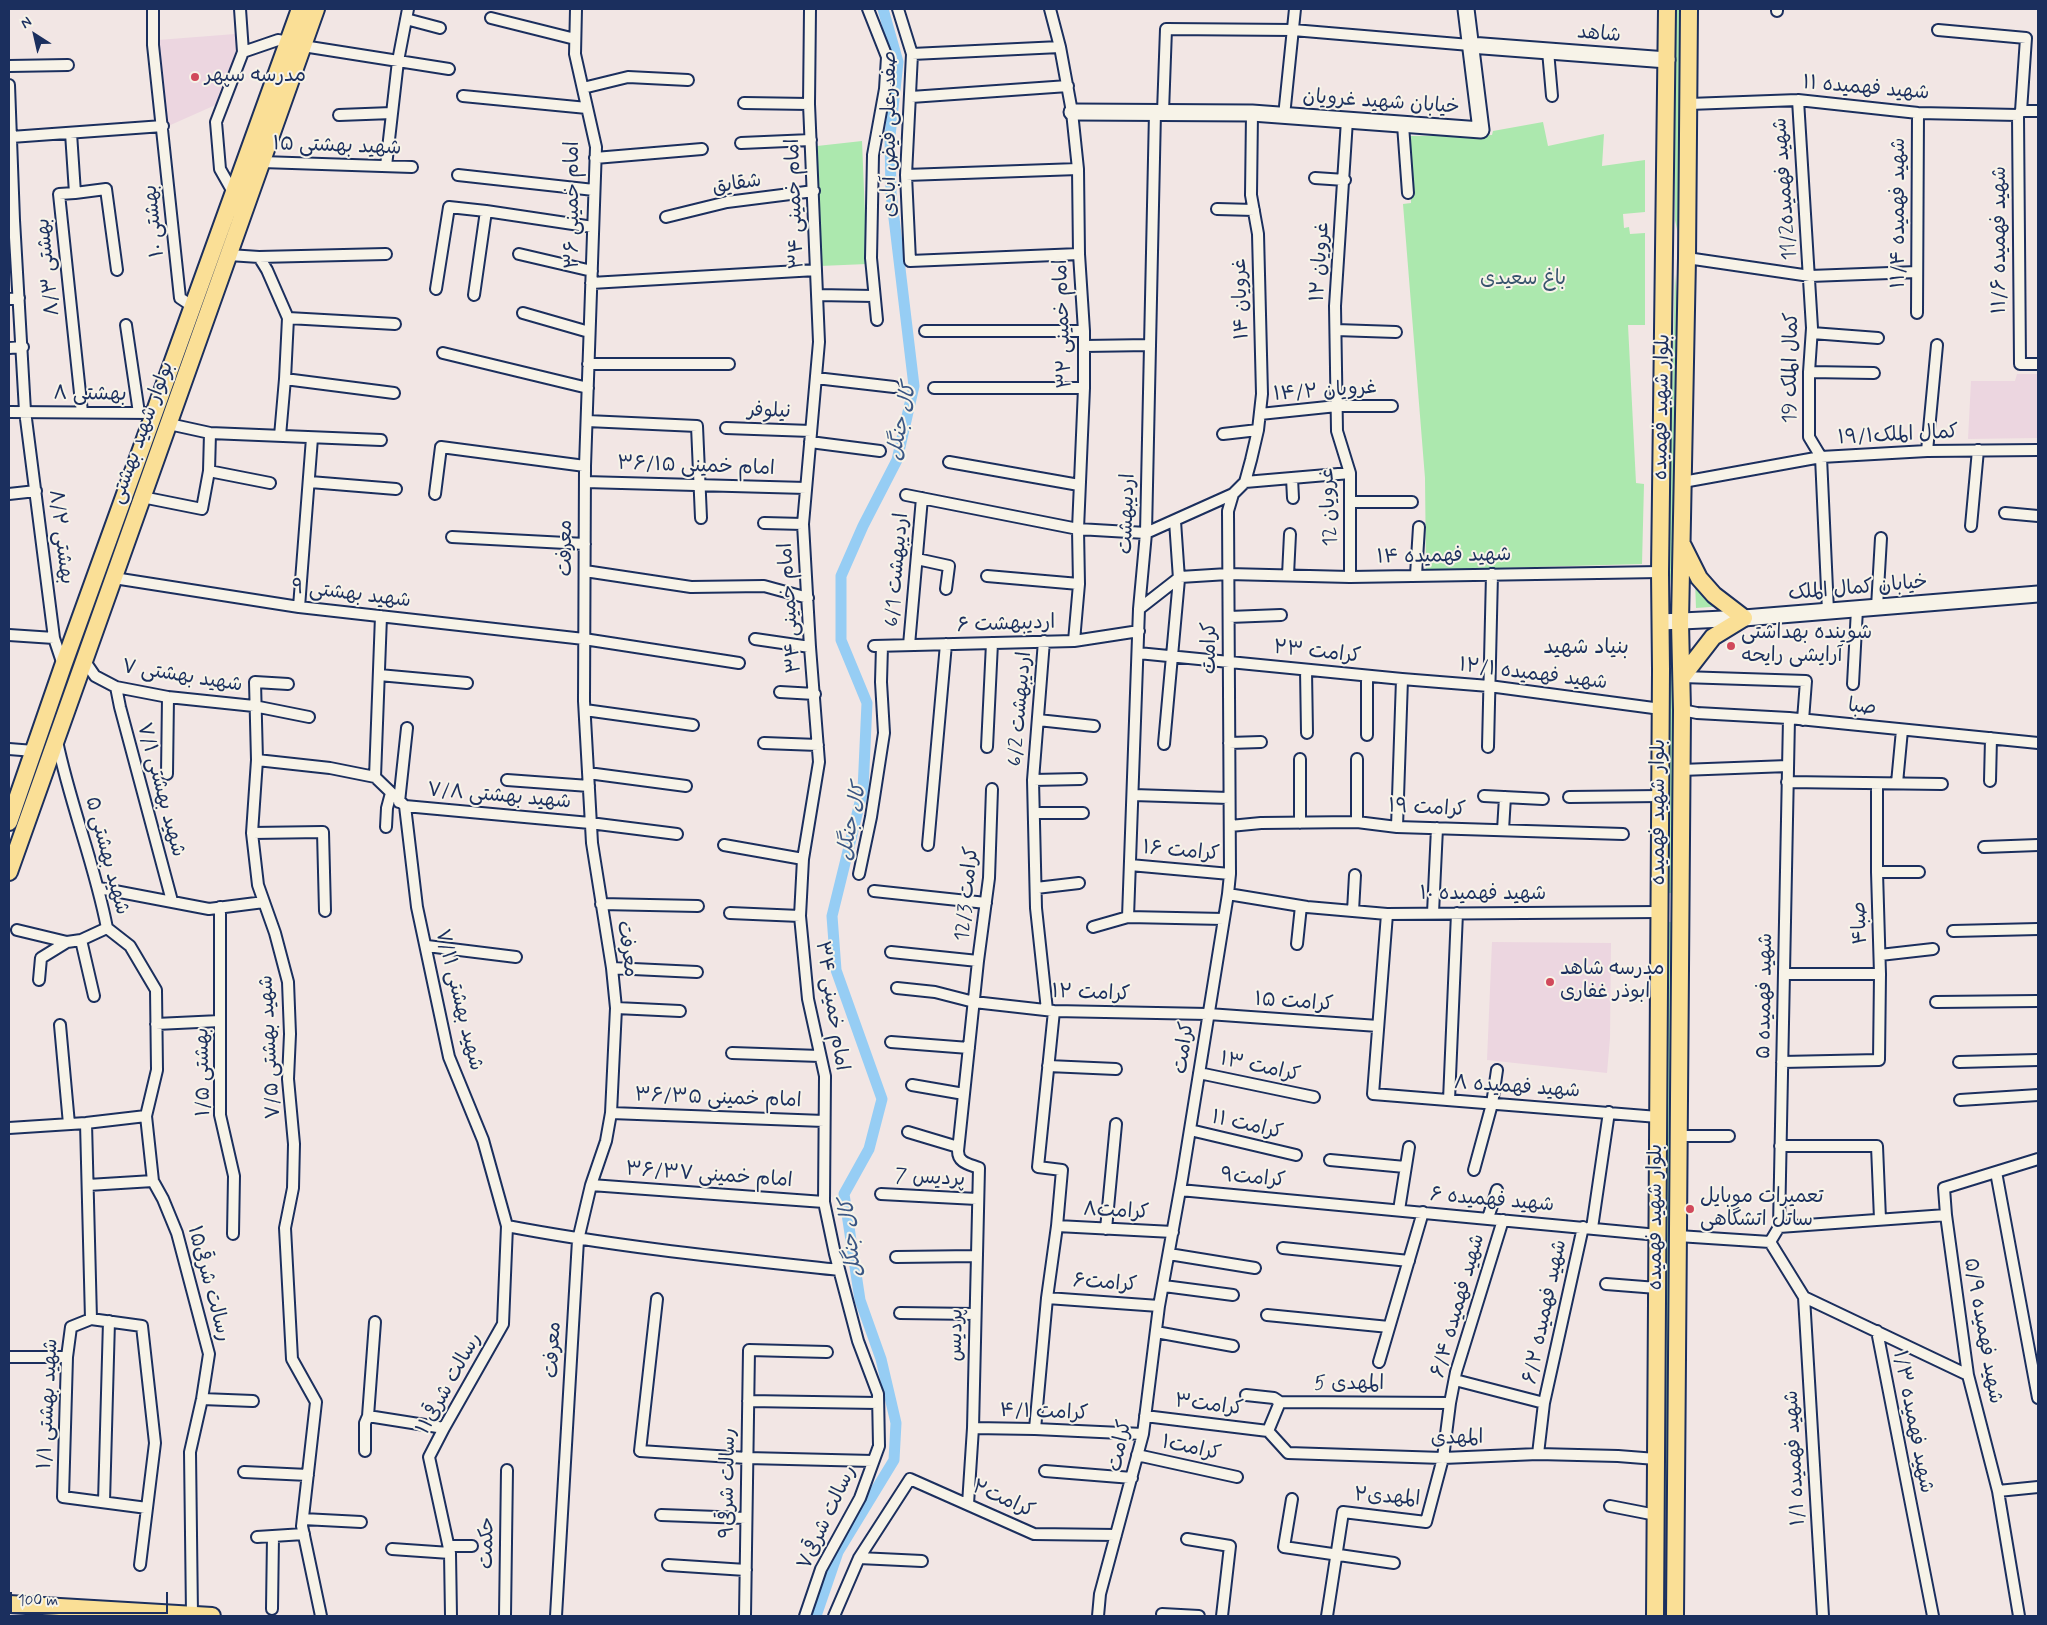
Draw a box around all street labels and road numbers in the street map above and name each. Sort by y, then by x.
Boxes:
street label: شاهد [1576,21,1622,49]
street label: صفدرعلی فیض آبادی [879,51,903,217]
street label: شهید فهمیده ۱۱ [1802,72,1930,106]
street label: خیابان شهید غرویان [1302,86,1460,120]
street label: شهید فهمیده11/2 [1769,117,1803,261]
street label: شهید بهشتی ۱۵ [272,133,402,161]
street label: امام خمینی ۳۴ [782,138,810,270]
street label: شهید فهمیده ۱۱/۴ [1888,138,1912,288]
street label: امام خمینی ۳۶ [562,141,586,269]
street label: شهید فهمیده ۱۱/۶ [1989,166,2013,314]
street label: شقایق [711,169,763,201]
street label: بهشتی ۱۰ [139,183,171,259]
street label: بهشتی ۸/۳ [32,217,66,317]
street label: غرویان ۱۲ [1306,221,1336,303]
street label: غرویان ۱۴ [1229,258,1255,340]
street label: امام خمینی ۳۲ [1050,259,1078,389]
street label: کمال الملک 19 [1779,312,1805,424]
street label: بلوار شهید فهمیده [1650,334,1676,480]
street label: بولوار شهید بهشتی [106,359,180,507]
street label: غرویان ۱۴/۲ [1273,376,1377,408]
street label: ۸ بهشتی [53,382,127,408]
street label: نیلوفر [747,399,791,425]
street label: کمال الملک۱۹/۱ [1837,421,1959,451]
street label: امام خمینی ۳۶/۱۵ [617,452,775,482]
street label: غرویان 12 [1316,467,1344,547]
street label: اردیبهشت [1115,473,1141,555]
street label: بهشتی ۸/۲ [42,488,78,586]
street label: اردیبهشت 6/1 [881,512,915,628]
street label: معرفت [555,520,579,576]
street label: امام خمینی ۳۴ [774,542,808,674]
street label: شهید فهمیده ۱۴ [1376,544,1512,570]
street label: خیابان کمال الملک [1787,571,1929,607]
street label: شهید بهشتی ۹ [290,576,412,614]
street label: اردیبهشت ۶ [956,611,1056,639]
street label: کرامت [1199,622,1223,674]
street label: کرامت ۲۳ [1272,636,1362,670]
street label: اردیبهشت 6/2 [1004,651,1038,767]
street label: شهید فهمیده ۱۲/۱ [1457,654,1609,696]
street label: شهید بهشتی ۷ [120,656,244,698]
street label: صبا [1847,695,1877,721]
street label: شهید بهشتی ۷/۱ [131,720,189,860]
street label: بلوار شهید فهمیده [1648,739,1672,885]
street label: شهید بهشتی ۷/۸ [426,779,572,815]
street label: شهید بهشتی ۵ [79,794,133,918]
street label: کرامت ۱۹ [1388,795,1466,823]
street label: کرامت ۱۶ [1142,837,1220,867]
street label: کرامت 12/3 [951,845,985,943]
street label: شهید فهمیده ۱۰ [1420,883,1546,907]
street label: صبا۴ [1848,901,1874,945]
street label: معرفت [610,919,642,979]
street label: شهید بهشتی ۷/۱۱ [429,927,487,1073]
street label: شهید فهمیده ۵ [1753,933,1779,1059]
street label: امام خمینی ۳۴ [809,939,853,1073]
street label: شهید بهشتی ۷/۵ [255,974,287,1120]
street label: کرامت ۱۲ [1051,981,1131,1007]
street label: کرامت ۱۵ [1254,988,1334,1018]
street label: کرامت [1169,1020,1201,1076]
street label: بهشتی ۱/۵ [191,1027,217,1117]
street label: کرامت ۱۳ [1218,1048,1302,1088]
street label: شهید فهمیده ۸ [1453,1072,1581,1104]
street label: امام خمینی ۳۶/۳۵ [634,1084,802,1114]
street label: کرامت ۱۱ [1209,1106,1285,1146]
street label: بلوار شهید فهمیده [1645,1144,1669,1290]
street label: امام خمینی ۳۶/۳۷ [625,1158,793,1194]
street label: کرامت۹ [1220,1164,1286,1194]
street label: پردیس 7 [894,1165,966,1193]
street label: شهید فهمیده ۶ [1429,1184,1555,1218]
street label: کرامت۸ [1082,1198,1150,1226]
street label: رسالت شرقی۱۵ [181,1223,235,1345]
street label: شهید فهمیده ۶/۴ [1427,1231,1491,1381]
street label: شهید فهمیده ۶/۲ [1519,1238,1573,1386]
street label: شهید فهمیده ۵/۹ [1957,1256,2007,1406]
street label: کرامت۶ [1072,1270,1138,1298]
street label: پردیس [945,1308,969,1362]
street label: معرفت [541,1321,567,1379]
street label: رسالت شرقی۱۱ [412,1329,488,1439]
street label: شهید بهشتی ۱/۱ [34,1338,64,1470]
street label: شهید فهمیده ۱/۳ [1886,1349,1938,1495]
street label: المهدی 5 [1314,1373,1384,1397]
street label: کرامت۳ [1173,1390,1245,1422]
street label: شهید فهمیده ۱/۱ [1780,1390,1812,1526]
street label: کرامت ۴/۱ [999,1399,1089,1427]
street label: کرامت [1104,1418,1138,1474]
street label: رسالت شرقی۹ [716,1427,742,1539]
street label: المهدی [1430,1427,1484,1451]
street label: کرامت۱ [1159,1431,1223,1467]
street label: رسالت شرقی۷ [793,1462,863,1574]
street label: کرامت۲ [968,1476,1038,1524]
street label: المهدی۲ [1353,1484,1421,1512]
street label: حکمت [476,1517,500,1569]

